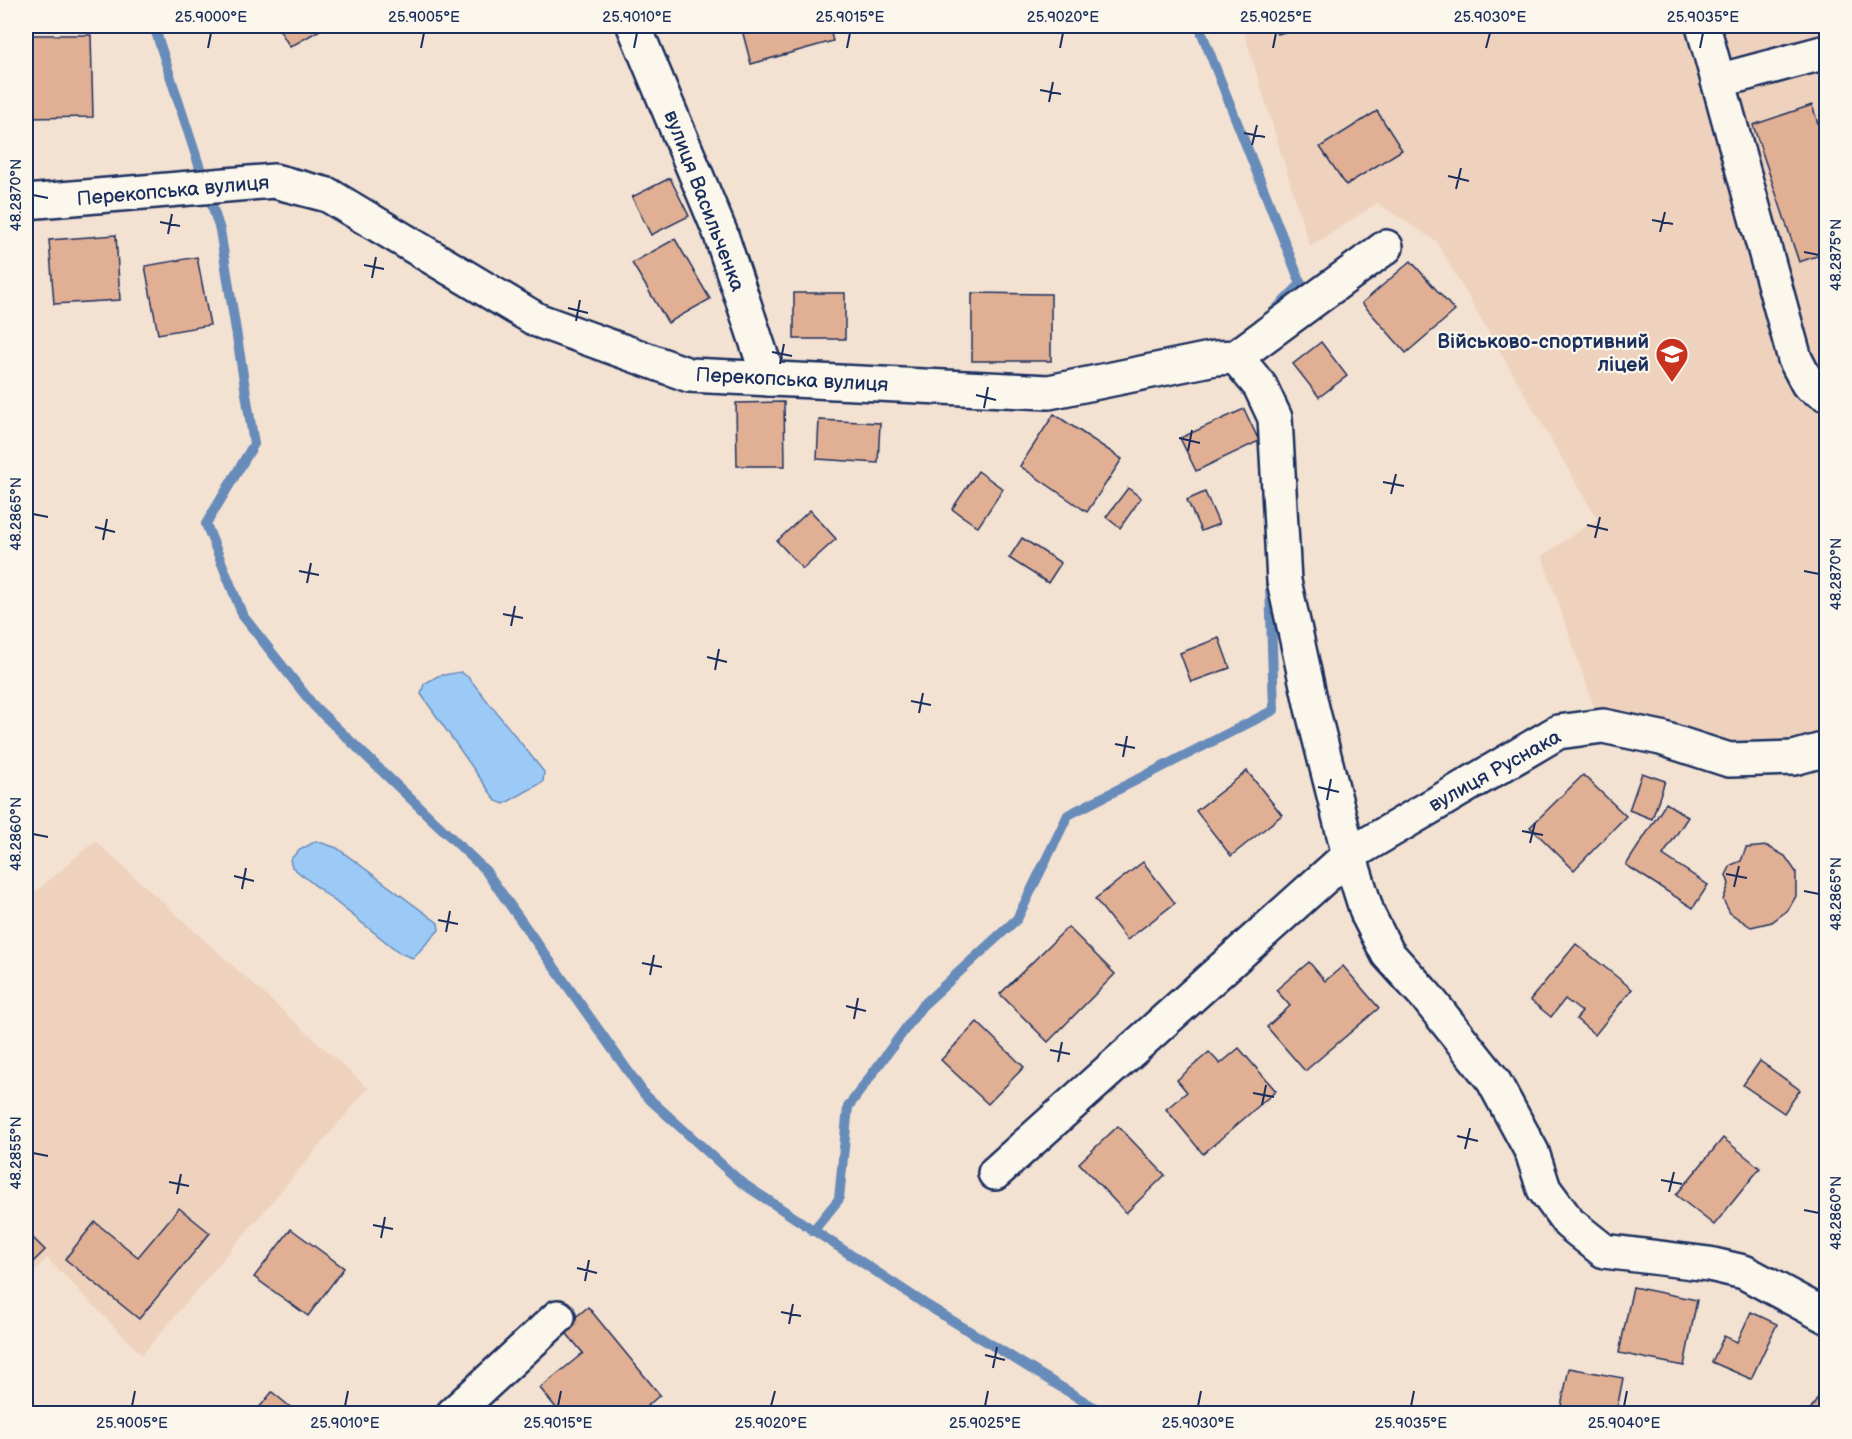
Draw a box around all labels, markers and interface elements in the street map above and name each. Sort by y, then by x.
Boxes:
text: 25.9000°E [175,8,247,27]
text: 25.9005°E [388,8,460,27]
text: 25.9010°E [602,8,672,27]
text: 25.9015°E [816,8,885,27]
text: 25.9020°E [1027,8,1099,27]
text: 25.9025°E [1240,8,1312,27]
text: 25.9030°E [1454,8,1526,27]
text: 25.9035°E [1667,8,1739,27]
street label: вулиця Васильченка [658,107,750,295]
text: 48.2870°N [7,159,26,231]
street label: Перекопська вулиця [76,171,270,211]
text: 48.2875°N [1827,219,1846,291]
place label: Військово-спортивний ліцей [1437,330,1649,377]
school or university icon: Військово-спортивний ліцей [1654,336,1690,383]
street label: Перекопська вулиця [695,363,889,397]
text: 48.2865°N [7,477,26,551]
text: 48.2870°N [1827,538,1846,610]
street label: вулиця Руснака [1425,725,1565,817]
text: 48.2860°N [7,797,26,871]
text: 48.2865°N [1827,857,1846,931]
text: 48.2855°N [7,1116,26,1190]
text: 48.2860°N [1827,1176,1846,1250]
text: 25.9005°E [96,1414,168,1433]
text: 25.9010°E [310,1414,380,1433]
text: 25.9015°E [524,1414,593,1433]
text: 25.9020°E [735,1414,807,1433]
text: 25.9025°E [949,1414,1021,1433]
text: 25.9030°E [1162,1414,1234,1433]
text: 25.9035°E [1375,1414,1447,1433]
text: 25.9040°E [1588,1414,1660,1433]

